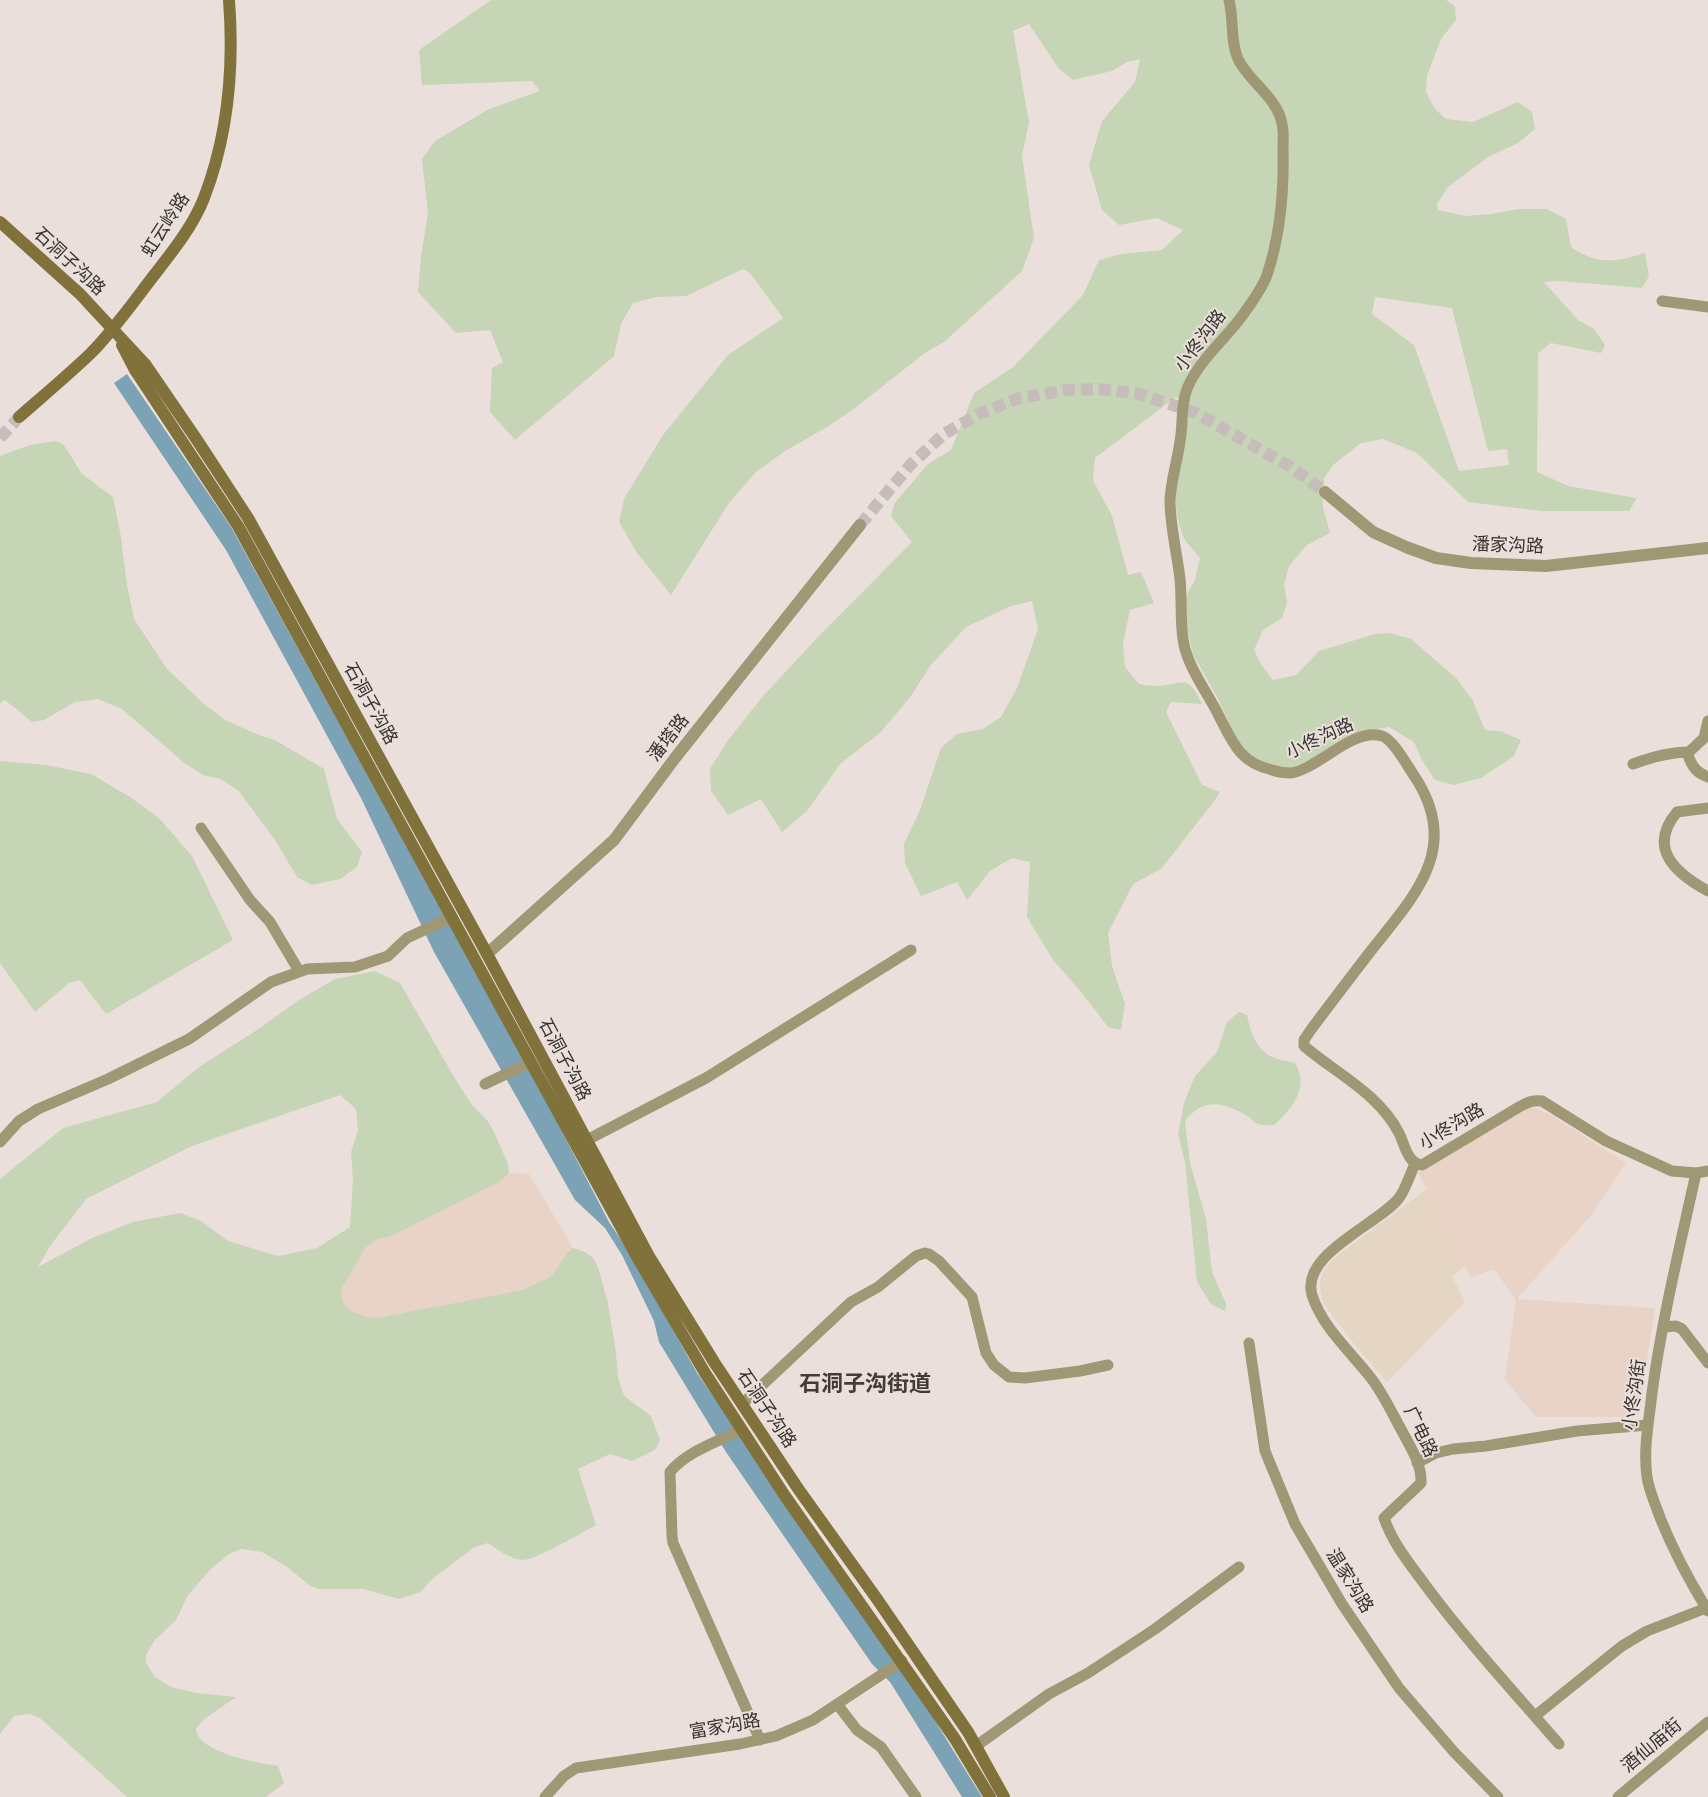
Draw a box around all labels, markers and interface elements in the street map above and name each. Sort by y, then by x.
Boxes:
street label: 虹云岭路 [137,189,195,261]
street label: 石洞子沟路 [29,223,109,301]
street label: 小佟沟路 [1171,306,1231,376]
street label: 潘家沟路 [1472,534,1544,558]
street label: 石洞子沟路 [339,659,401,749]
street label: 潘塔路 [644,710,694,766]
street label: 小佟沟路 [1283,714,1357,764]
street label: 石洞子沟路 [533,1015,595,1105]
street label: 小佟沟路 [1416,1099,1488,1155]
street label: 小佟沟街 [1619,1358,1651,1432]
street label: 石洞子沟路 [732,1366,800,1452]
district label: 石洞子沟街道 [799,1372,931,1398]
street label: 广电路 [1399,1403,1441,1461]
street label: 温家沟路 [1321,1545,1377,1617]
street label: 富家沟路 [688,1710,762,1744]
street label: 酒仙庙街 [1617,1715,1687,1777]

